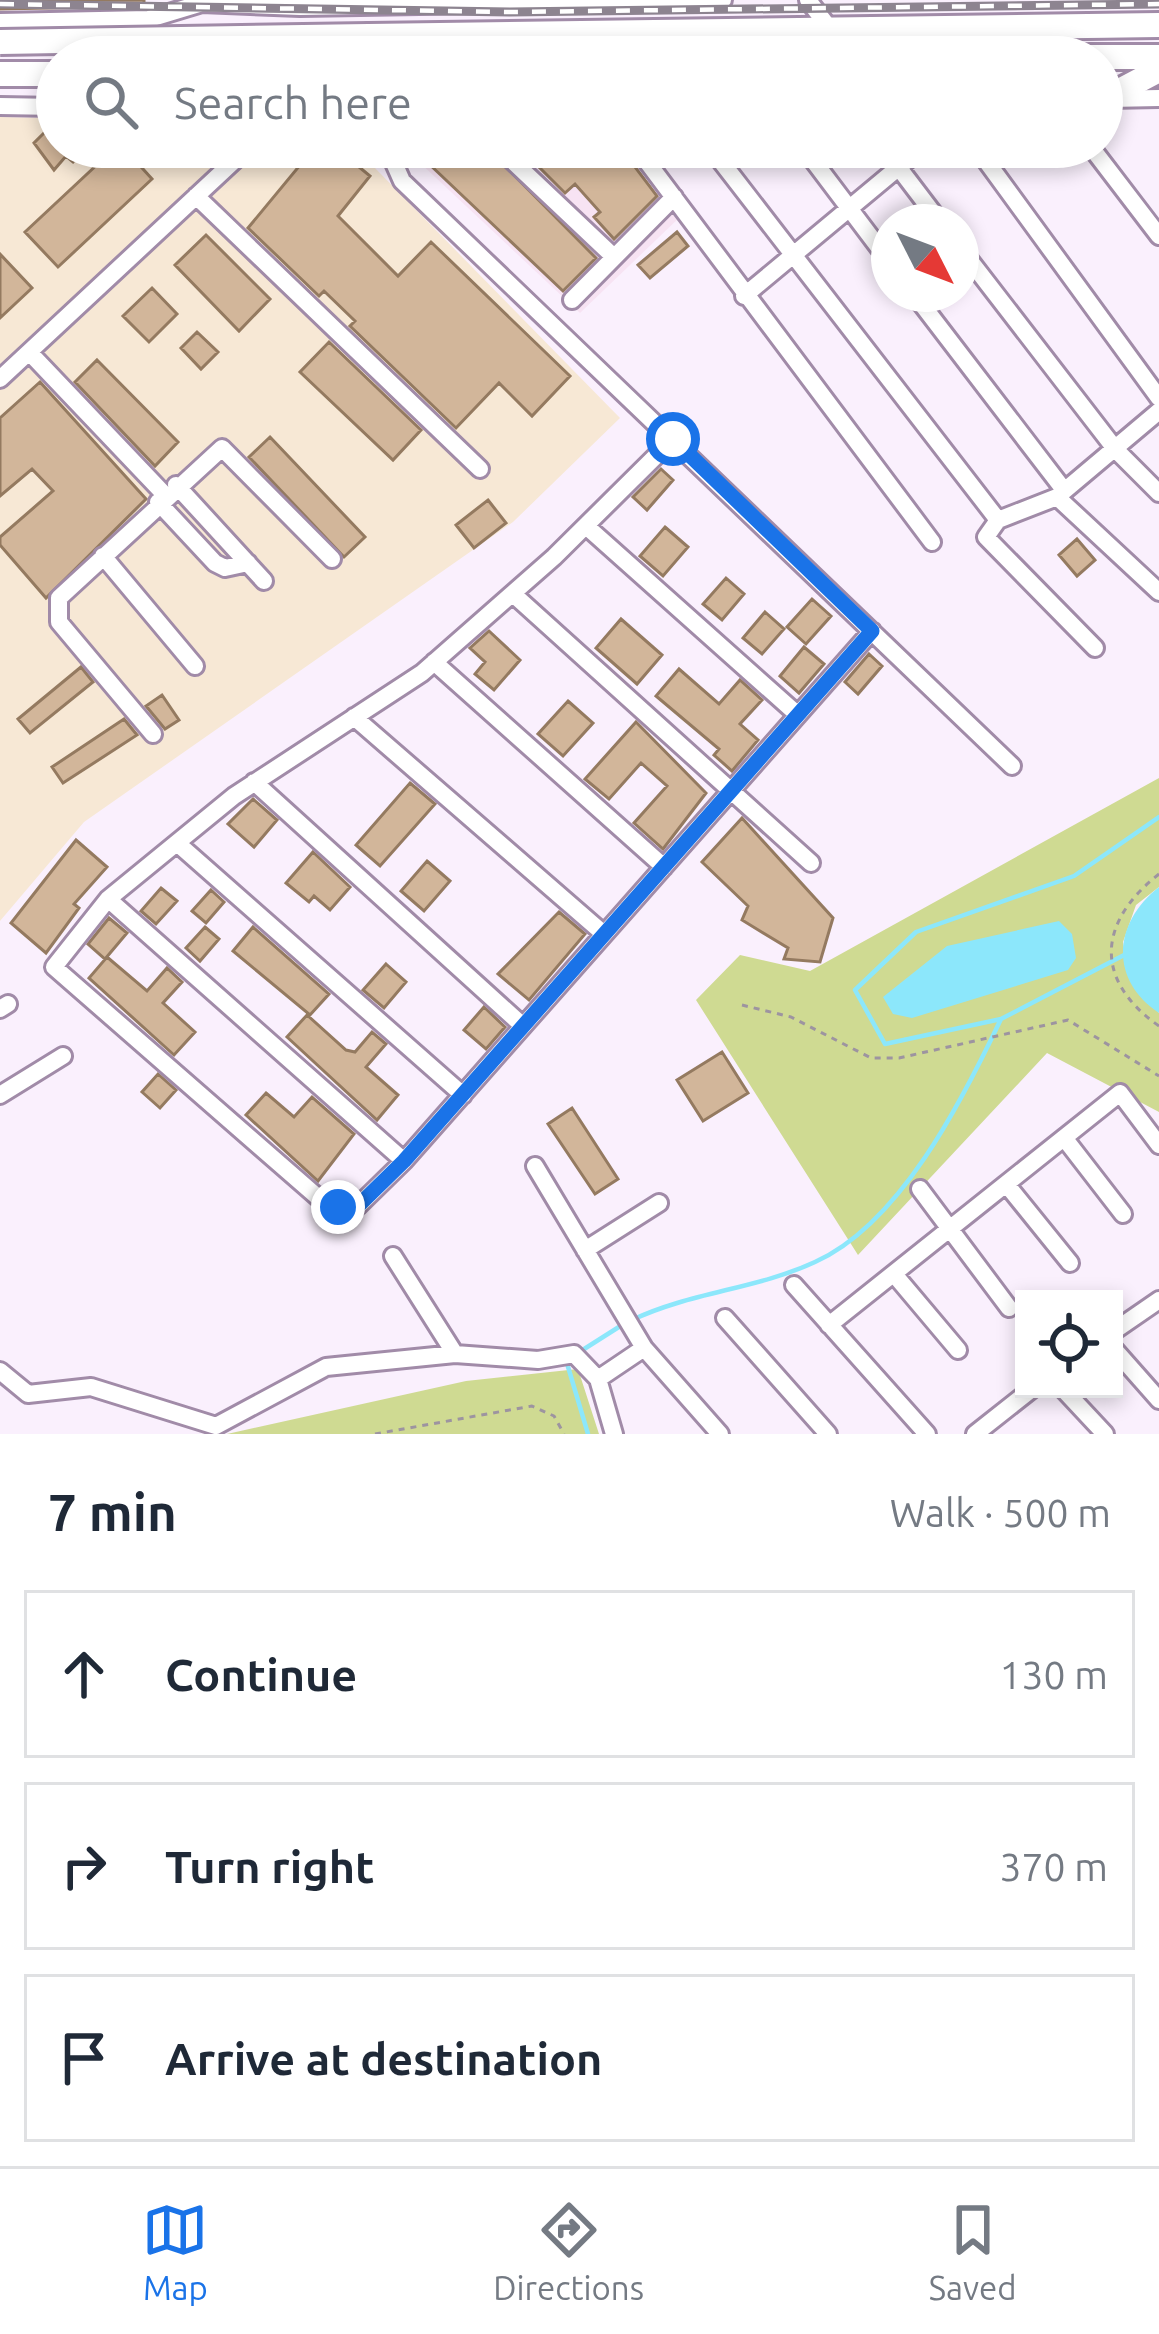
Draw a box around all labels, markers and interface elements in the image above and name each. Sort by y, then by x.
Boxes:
search box [36,36,1123,168]
icon: search [78,69,144,135]
text: Search here [174,77,412,128]
north arrow [871,204,979,312]
route start [646,412,700,466]
route end [311,1180,365,1234]
map controls [1015,1290,1123,1398]
button: locate [1015,1290,1123,1398]
text: 7 min [48,1483,177,1541]
text: Walk · 500 m [890,1491,1111,1534]
icon: ahead [51,1641,117,1707]
text: Continue [165,1649,357,1700]
text: 130 m [999,1653,1108,1696]
icon: right [51,1833,117,1899]
text: Turn right [165,1841,374,1892]
text: 370 m [999,1845,1108,1888]
icon: arrive [51,2025,117,2091]
text: Arrive at destination [165,2033,602,2084]
tab: Map [142,2197,208,2306]
tab: Directions [493,2197,644,2306]
tab: Saved [929,2197,1017,2306]

